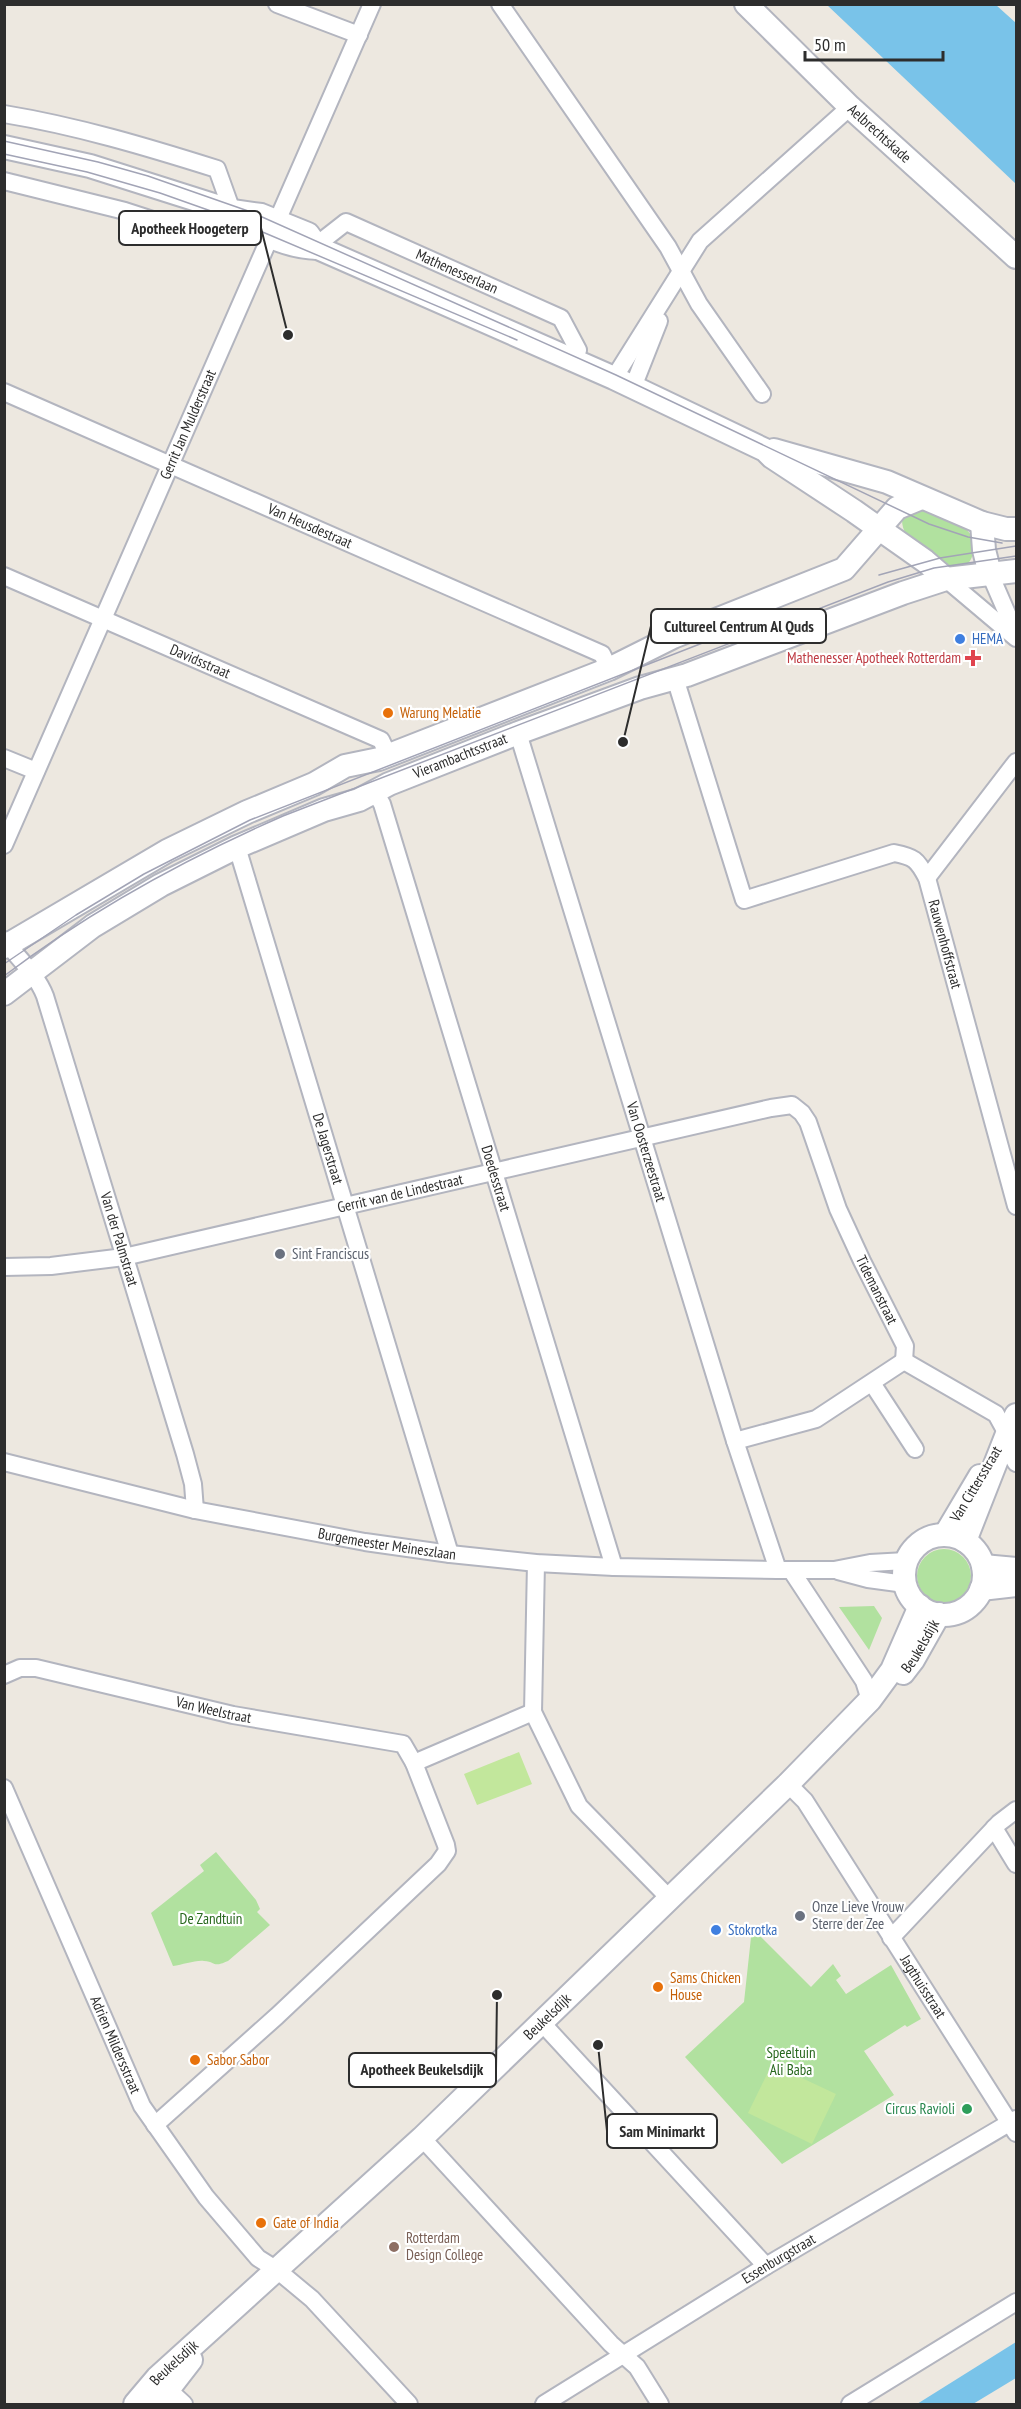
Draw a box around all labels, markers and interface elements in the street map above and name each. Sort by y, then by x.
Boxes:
scale bar [805,24,943,62]
text: 50 m [814,33,846,56]
street label: Aelbrechtskade [844,100,915,167]
callout: Apotheek Hoogeterp [119,211,261,245]
text: Apotheek Hoogeterp [130,218,249,238]
street label: Mathenesserlaan [413,244,501,298]
street label: Gerrit Jan Mulderstraat [155,367,220,482]
street label: Van Heusdestraat [264,498,355,552]
callout: Cultureel Centrum Al Quds [651,609,826,643]
text: Cultureel Centrum Al Quds [664,616,814,636]
place label: HEMA [972,629,1004,648]
marker: HEMA [953,632,967,646]
street label: Davidsstraat [167,639,234,682]
place label: Mathenesser Apotheek Rotterdam [787,648,961,667]
marker: Mathenesser Apotheek Rotterdam [966,651,980,665]
place label: Warung Melatie [400,703,481,722]
marker: Warung Melatie [381,706,395,720]
street label: Vierambachtsstraat [409,728,510,783]
street label: Rauwenhoffstraat [924,897,967,991]
street label: Van Oosterzeestraat [622,1098,671,1204]
street label: De Jagerstraat [309,1111,348,1186]
street label: Doedesstraat [477,1143,515,1213]
street label: Gerrit van de Lindestraat [336,1169,465,1217]
street label: Van der Palmstraat [96,1189,143,1288]
place label: Sint Franciscus [292,1244,369,1263]
marker: Sint Franciscus [273,1247,287,1261]
street label: Tidemanstraat [852,1252,902,1327]
street label: Van Cittersstraat [945,1442,1006,1526]
street label: Burgemeester Meineszlaan [316,1523,457,1564]
street label: Beukelsdijk [897,1616,943,1677]
street label: Van Weelstraat [173,1691,253,1727]
place label: Onze Lieve Vrouw Sterre der Zee [812,1897,904,1933]
park label: De Zandtuin [180,1909,242,1928]
marker: Onze Lieve Vrouw Sterre der Zee [793,1909,807,1923]
place label: Stokrotka [728,1920,777,1939]
marker: Stokrotka [709,1923,723,1937]
street label: Jagthuisstraat [896,1950,951,2022]
place label: Sams Chicken House [670,1968,741,2004]
marker: Sams Chicken House [651,1980,665,1994]
street label: Beukelsdijk [519,1989,575,2044]
street label: Adrien Mildersstraat [86,1993,145,2096]
park label: Speeltuin Ali Baba [766,2043,816,2079]
place label: Sabor Sabor [207,2050,270,2069]
marker: Sabor Sabor [188,2053,202,2067]
callout: Apotheek Beukelsdijk [349,2053,496,2087]
text: Apotheek Beukelsdijk [360,2059,484,2079]
place label: Circus Ravioli [885,2099,955,2118]
marker: Circus Ravioli [960,2102,974,2116]
callout: Sam Minimarkt [607,2114,717,2148]
text: Sam Minimarkt [619,2121,705,2141]
place label: Gate of India [273,2213,339,2232]
marker: Gate of India [254,2216,268,2230]
place label: Rotterdam Design College [406,2228,483,2264]
street label: Essenburgstraat [738,2229,819,2288]
marker: Rotterdam Design College [387,2240,401,2254]
street label: Beukelsdijk [145,2335,202,2389]

